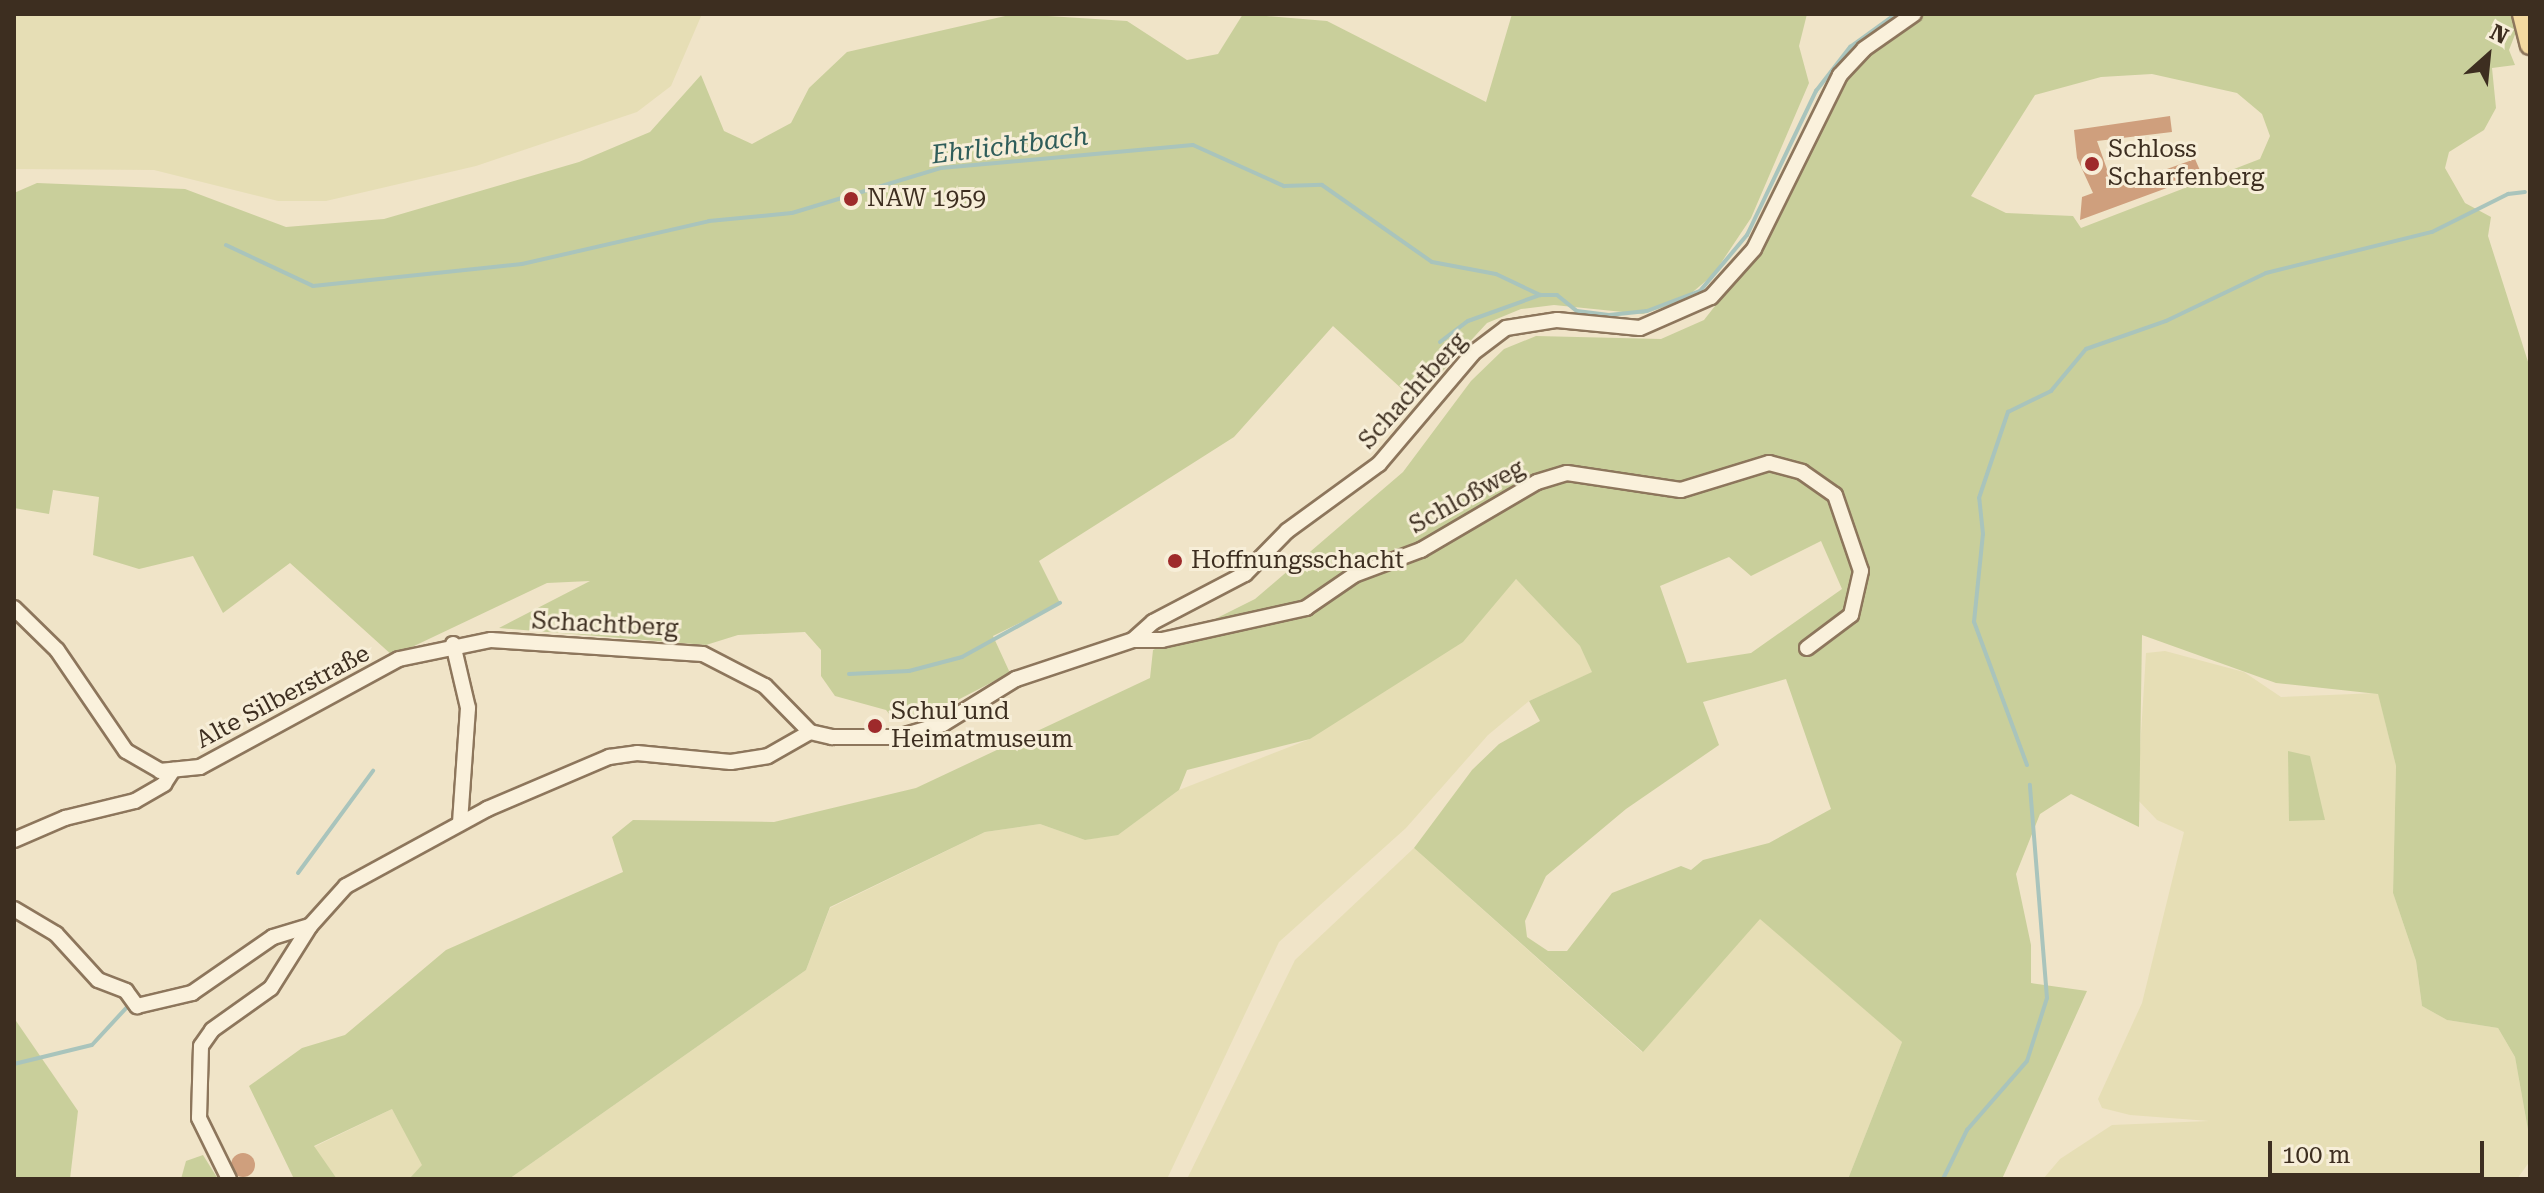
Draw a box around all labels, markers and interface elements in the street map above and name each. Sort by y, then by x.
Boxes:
north arrow [2448,16,2528,96]
text: N [2486,19,2512,49]
water label: Ehrlichtbach [930,121,1090,171]
place label: Schloss Scharfenberg [2108,136,2264,192]
marker: Schloss Scharfenberg [2083,155,2101,173]
place label: NAW 1959 [867,185,986,213]
marker: NAW 1959 [842,190,860,208]
street label: Schachtberg [1353,327,1473,455]
street label: Schloßweg [1405,454,1529,540]
place label: Hoffnungsschacht [1191,547,1404,575]
marker: Hoffnungsschacht [1166,552,1184,570]
street label: Schachtberg [531,607,679,643]
street label: Alte Silberstraße [191,639,375,755]
place label: Schul und Heimatmuseum [891,698,1073,754]
marker: Schul und Heimatmuseum [866,717,884,735]
scale bar [2272,1125,2488,1175]
text: 100 m [2282,1141,2350,1169]

